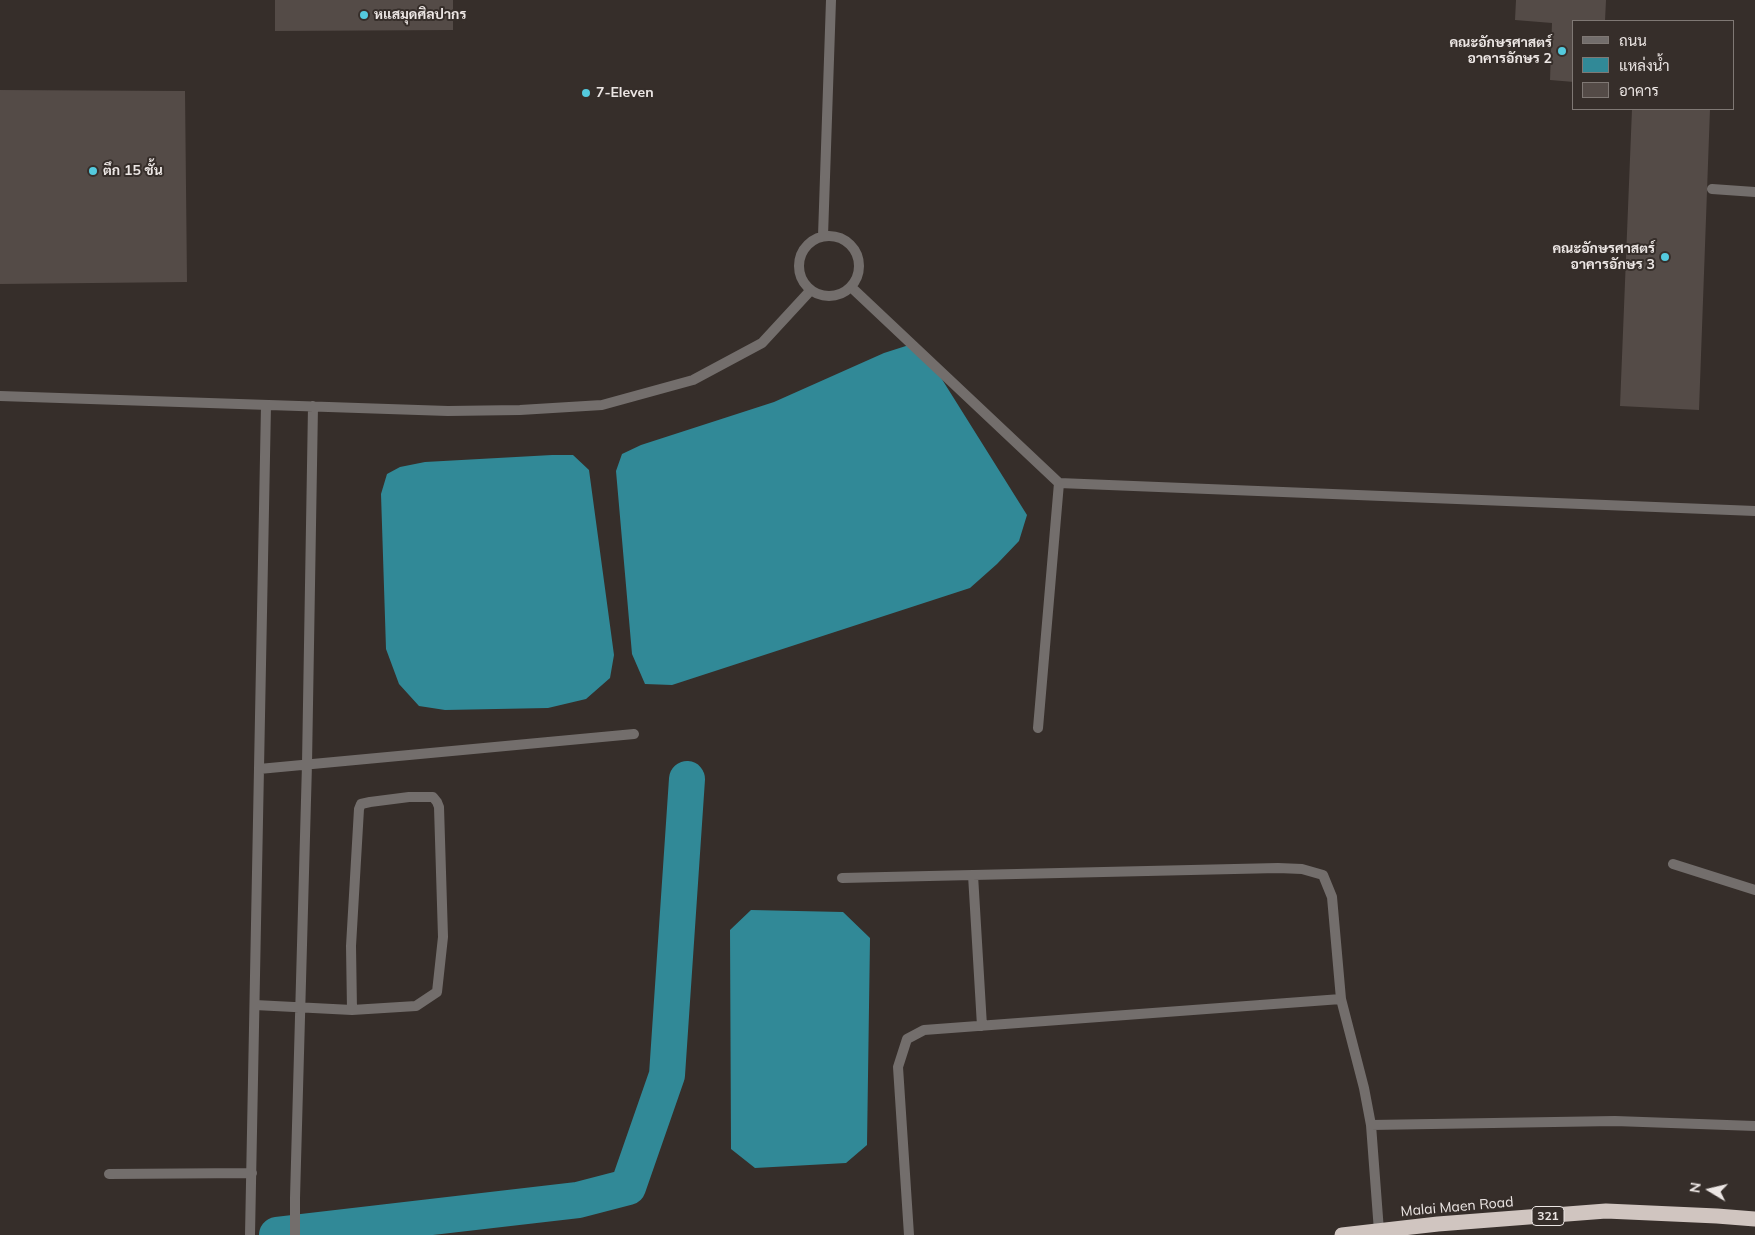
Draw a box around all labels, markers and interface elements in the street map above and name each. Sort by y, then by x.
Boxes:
place label: หแสมุดศิลปากร [374,7,466,23]
marker: หแสมุดศิลปากร [358,9,370,21]
legend [1572,20,1735,110]
text: ถนน [1619,31,1647,50]
place label: คณะอักษรศาสตร์ อาคารอักษร 2 [1449,35,1552,68]
marker: คณะอักษรศาสตร์ อาคารอักษร 2 [1556,45,1568,57]
text: แหล่งน้ำ [1619,56,1670,75]
text: อาคาร [1619,81,1659,100]
place label: 7-Eleven [596,85,654,101]
marker: 7-Eleven [580,87,592,99]
place label: ตึก 15 ชั้น [103,163,163,179]
marker: ตึก 15 ชั้น [87,165,99,177]
place label: คณะอักษรศาสตร์ อาคารอักษร 3 [1552,241,1655,274]
marker: คณะอักษรศาสตร์ อาคารอักษร 3 [1659,251,1671,263]
north arrow [1685,1165,1735,1215]
text: N [1685,1181,1705,1194]
street label: Malai Maen Road [1400,1194,1514,1220]
road number: 321 [1532,1206,1564,1226]

